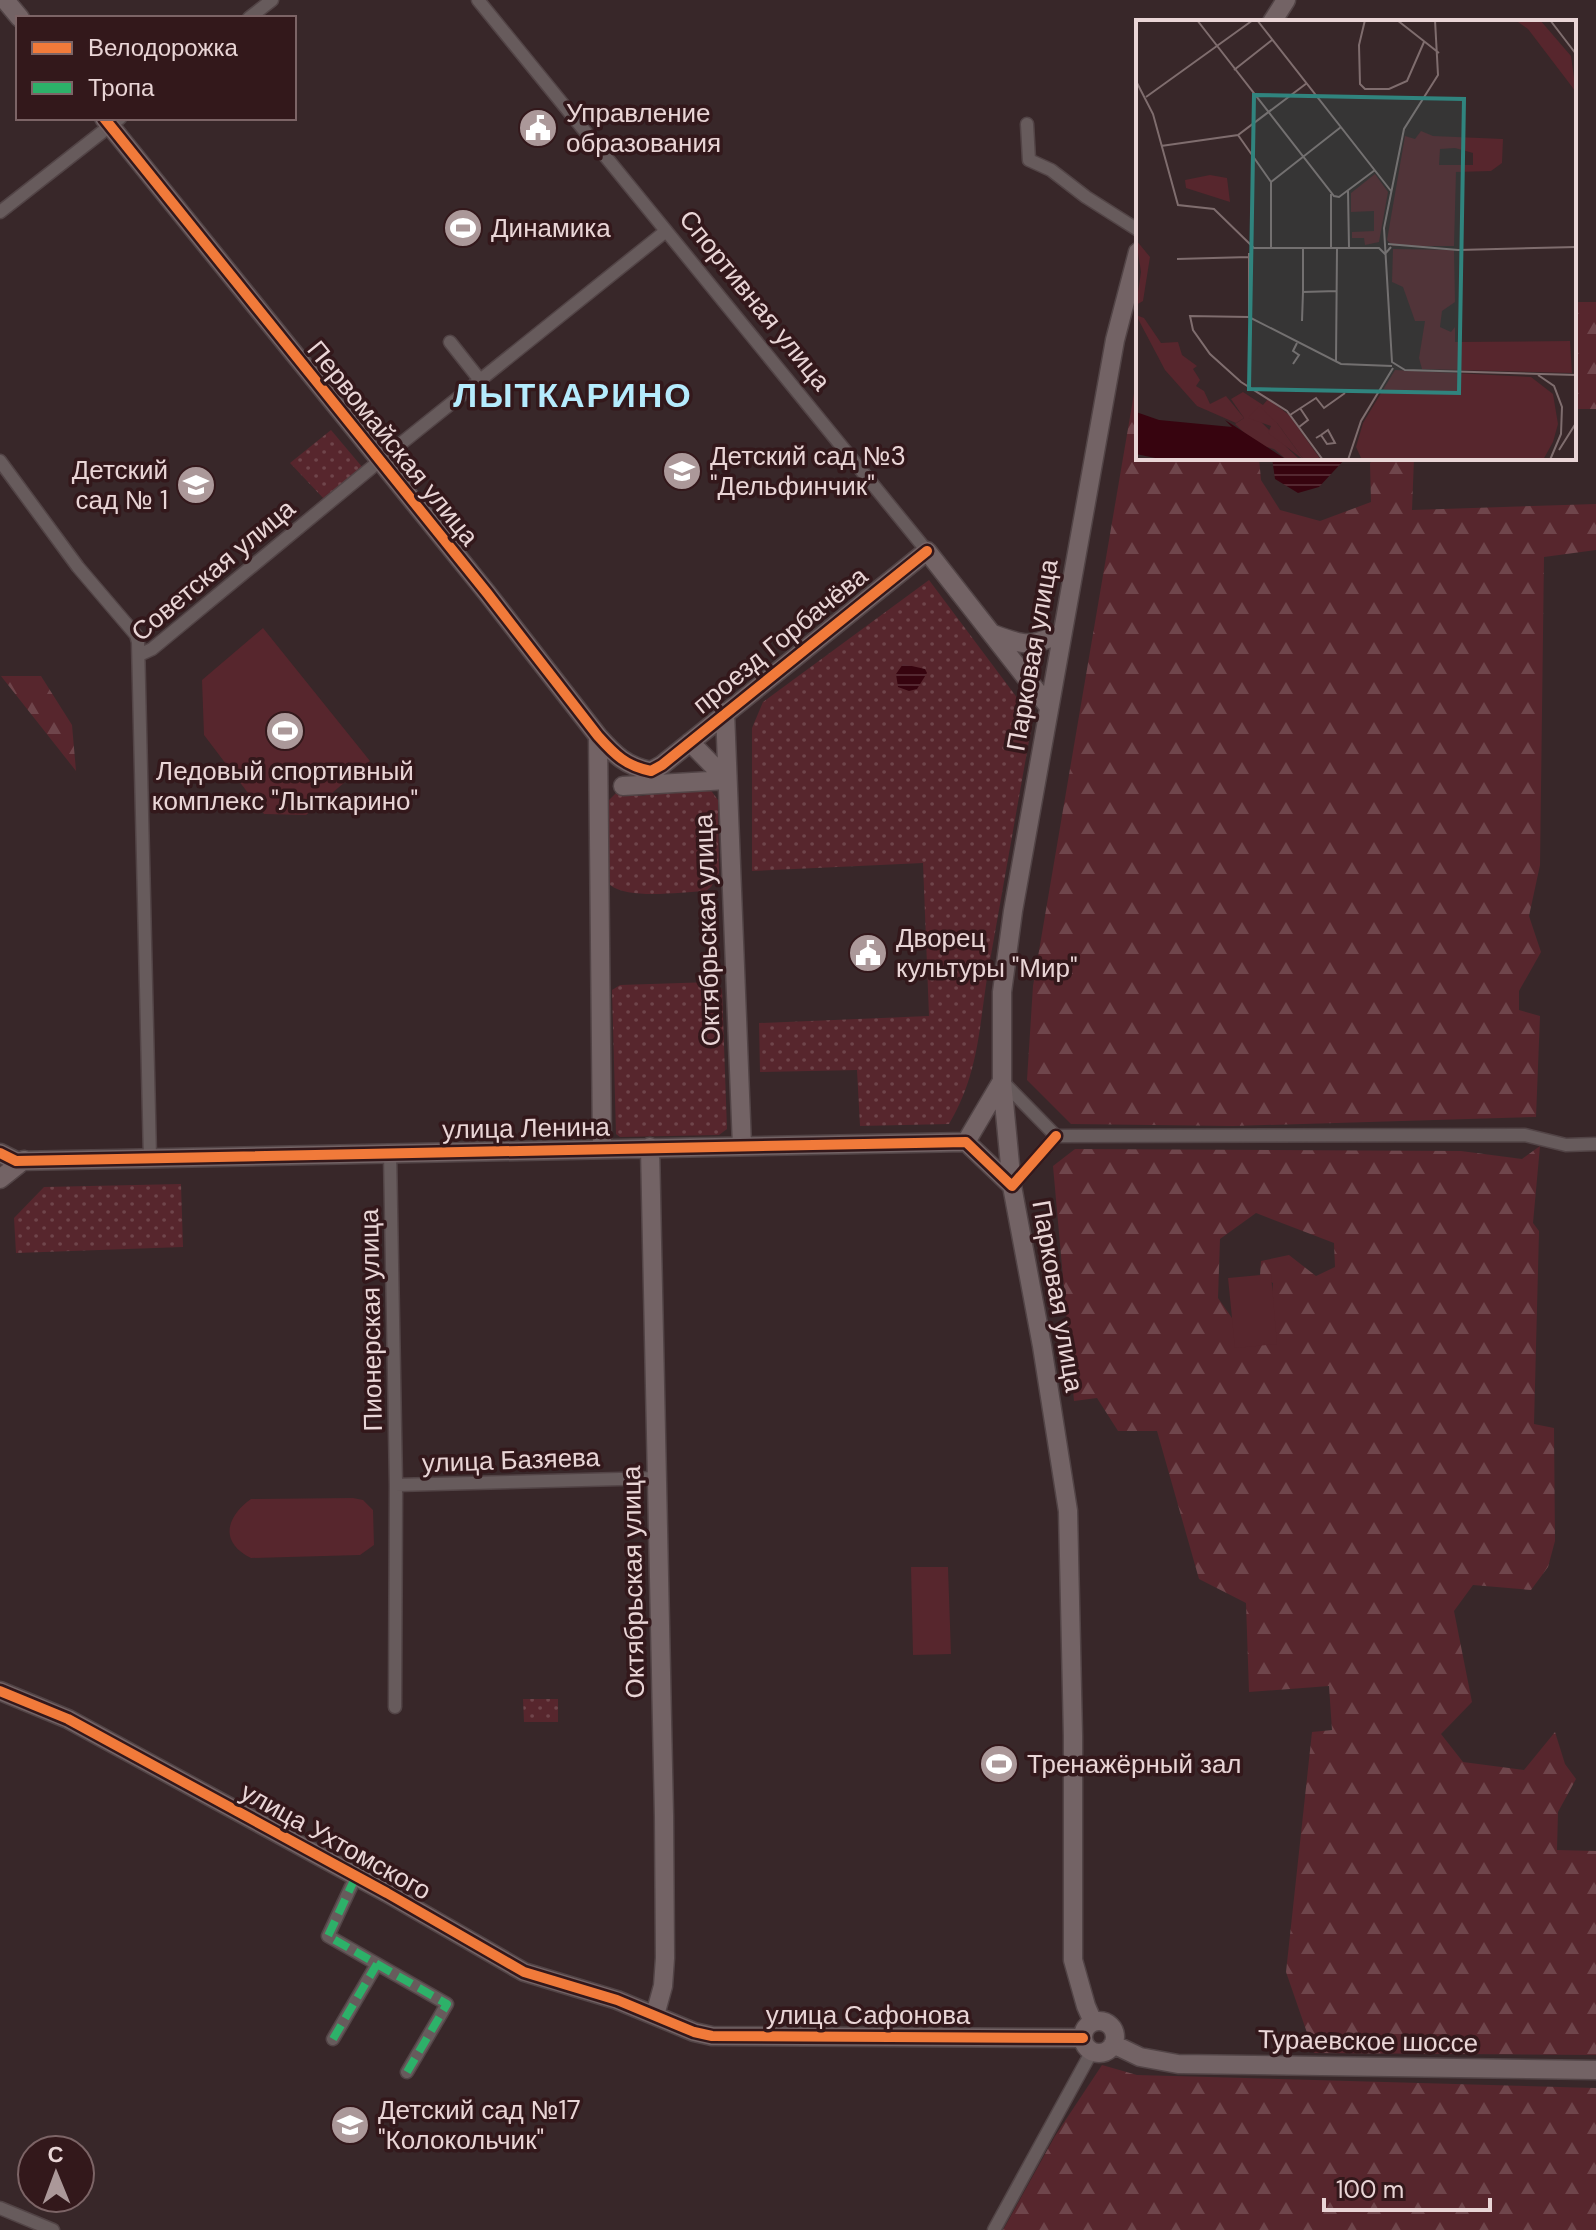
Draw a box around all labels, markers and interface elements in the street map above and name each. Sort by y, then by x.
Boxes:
legend [16,16,296,120]
inset map [1136,20,1576,460]
text: Велодорожка [88,32,239,63]
text: Тропа [88,72,155,103]
place label: Управление образования [566,96,721,160]
public building icon: Управление образования [517,107,559,149]
street label: Спортивная улица [672,203,839,398]
sports icon: Динамика [442,207,484,249]
place label: Динамика [491,211,611,245]
street label: Первомайская улица [300,333,487,553]
district label: ЛЫТКАРИНО [453,373,693,418]
place label: Детский сад №3 "Дельфинчик" [710,439,906,503]
school or university icon: Детский сад №3 "Дельфинчик" [661,450,703,492]
place label: Детский сад № 1 [72,453,168,517]
school or university icon: Детский сад № 1 [175,464,217,506]
street label: Советская улица [124,491,302,649]
street label: Парковая улица [998,556,1066,754]
street label: проезд Горбачёва [685,559,875,721]
sports icon: Ледовый спортивный комплекс "Лыткарино" [264,710,306,752]
place label: Ледовый спортивный комплекс "Лыткарино" [152,754,418,818]
street label: Октябрьская улица [686,813,728,1047]
place label: Дворец культуры "Мир" [896,921,1078,985]
public building icon: Дворец культуры "Мир" [847,932,889,974]
street label: улица Ленина [442,1110,611,1146]
street label: Парковая улица [1024,1197,1092,1395]
street label: Пионерская улица [352,1208,390,1432]
street label: улица Базяева [421,1440,601,1480]
street label: Октябрьская улица [614,1465,652,1699]
sports icon: Тренажёрный зал [978,1743,1020,1785]
place label: Тренажёрный зал [1027,1747,1242,1781]
street label: улица Ухтомского [235,1775,437,1907]
street label: улица Сафонова [766,1998,971,2032]
street label: Тураевское шоссе [1258,2022,1478,2060]
place label: Детский сад №17 "Колокольчик" [378,2093,581,2157]
school or university icon: Детский сад №17 "Колокольчик" [329,2104,371,2146]
north arrow [16,2134,96,2214]
text: С [47,2140,64,2169]
scale bar [1324,2162,1490,2212]
text: 100 m [1336,2174,1404,2205]

